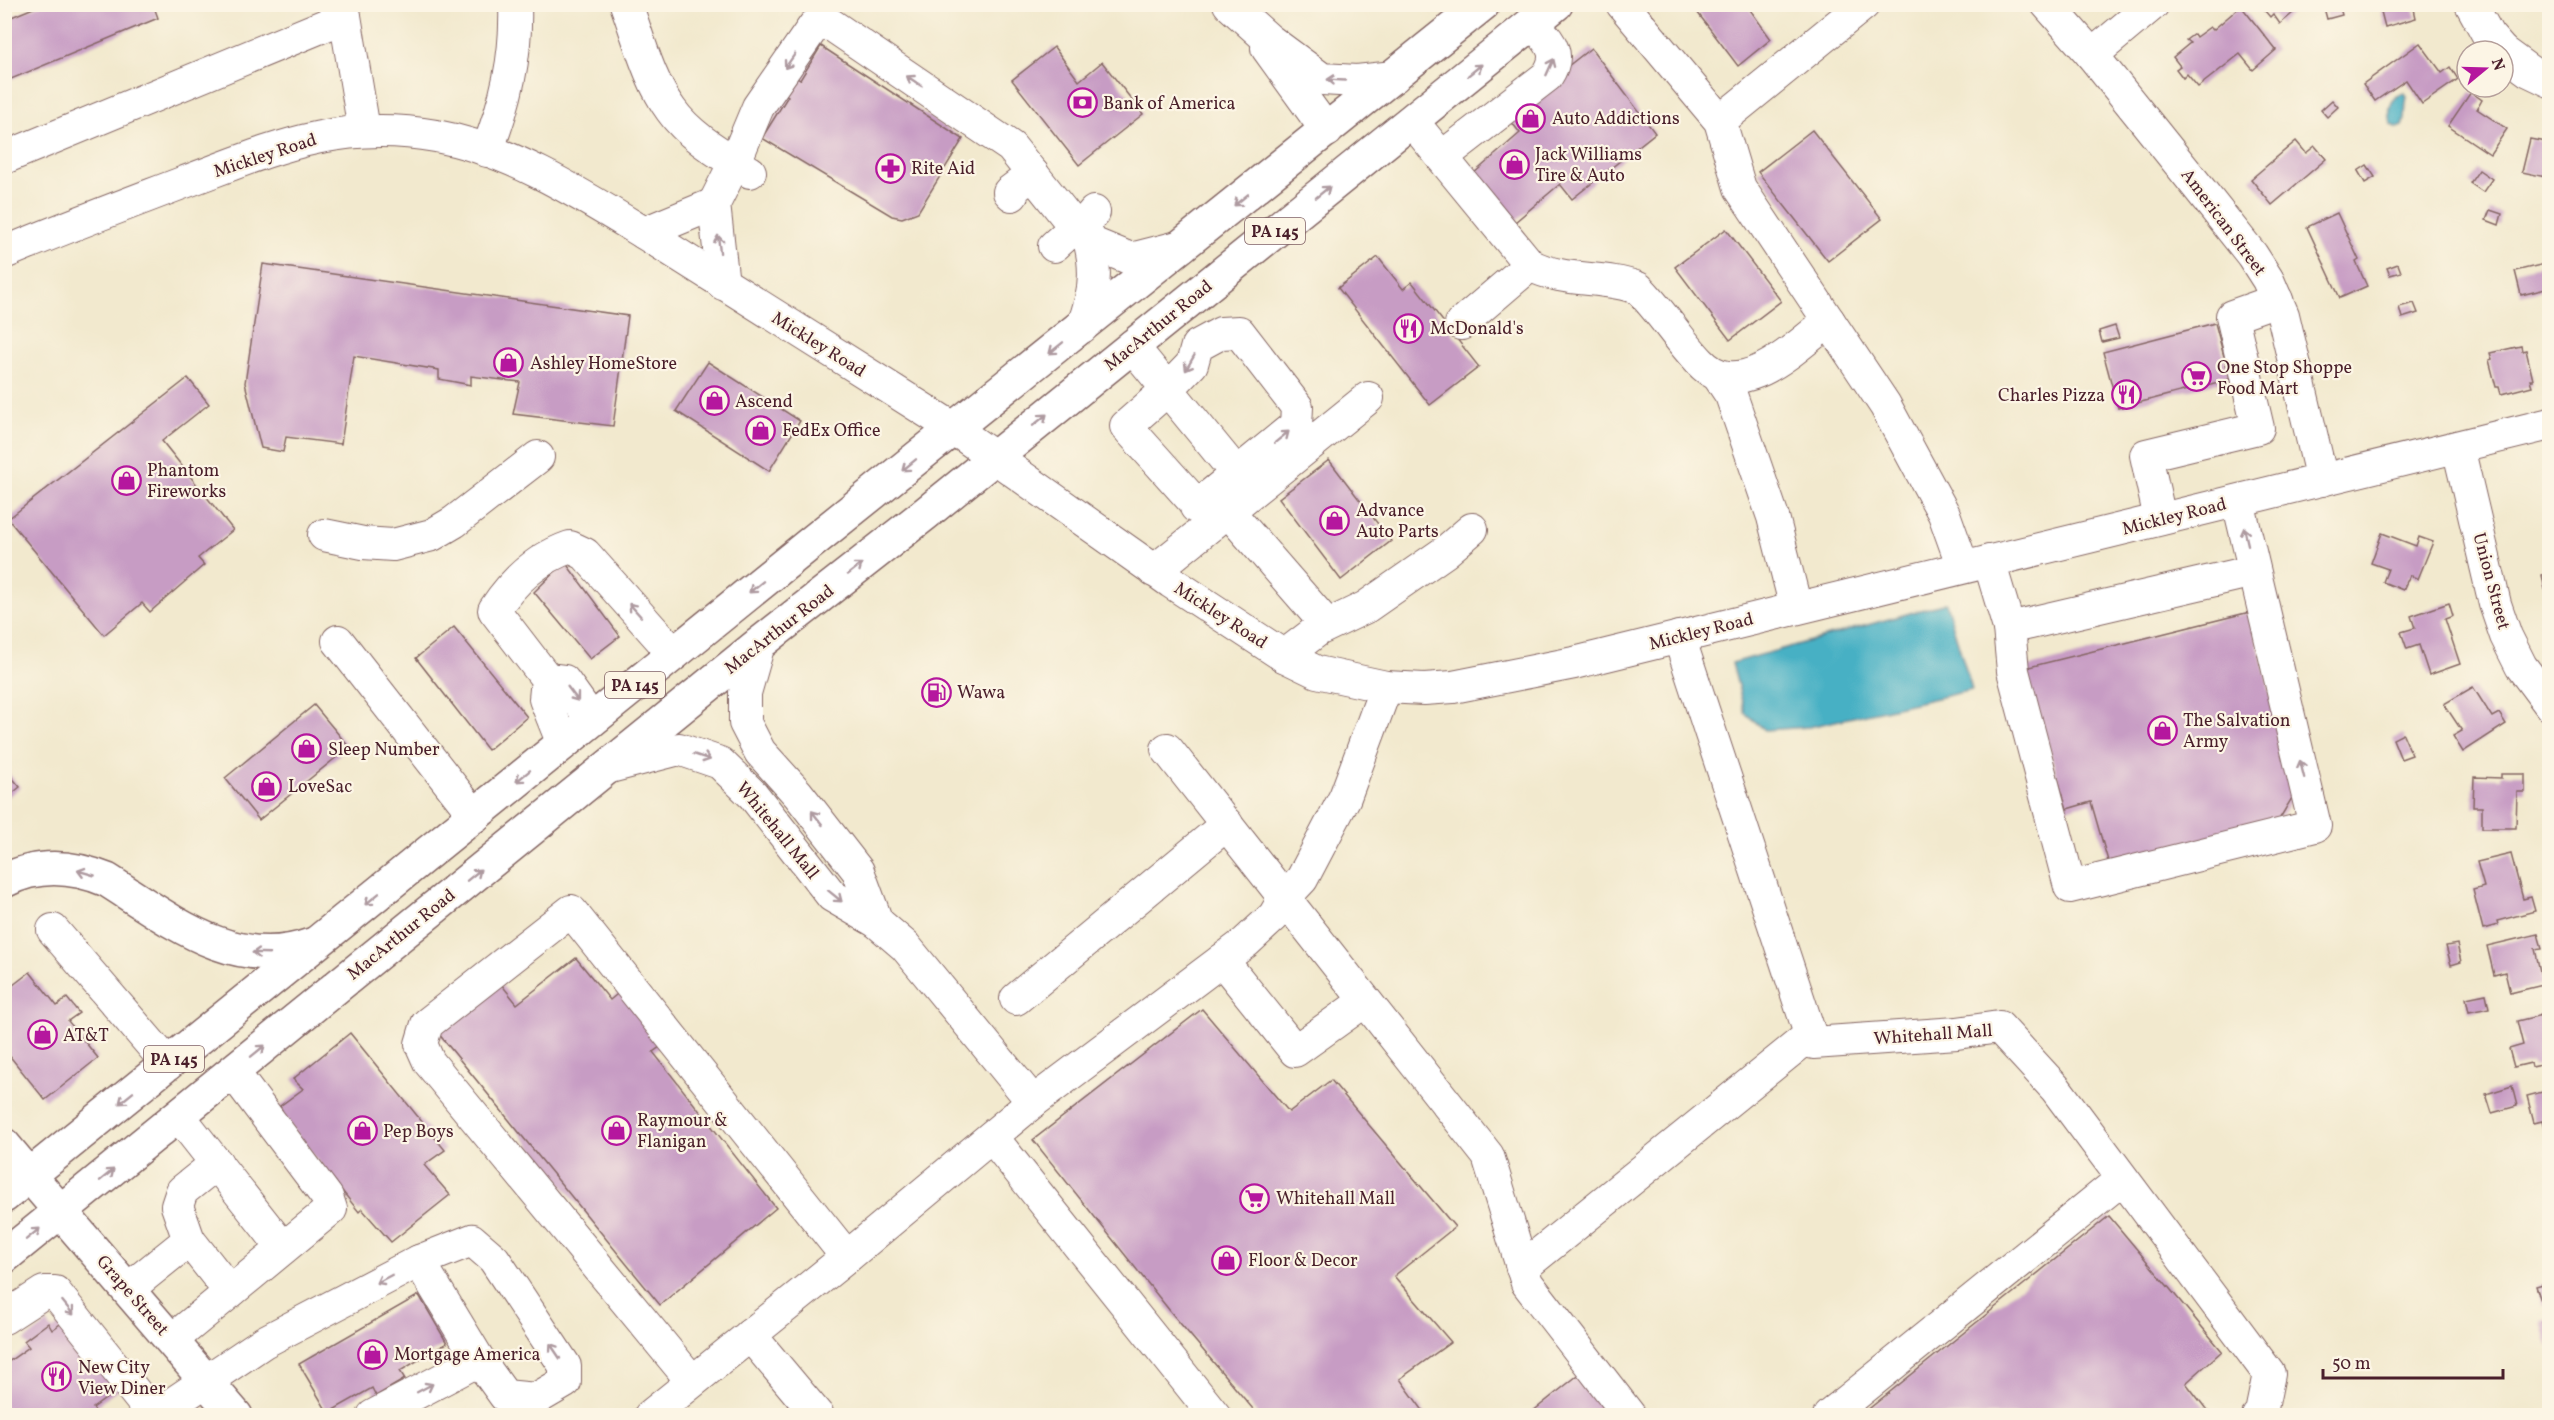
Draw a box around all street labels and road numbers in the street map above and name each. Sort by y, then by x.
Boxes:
street label: Mickley Road [211,128,320,185]
street label: American Street [2174,164,2271,282]
road number: PA 145 [1245,218,1305,244]
street label: MacArthur Road [1099,275,1218,378]
street label: Mickley Road [766,306,870,384]
street label: Mickley Road [2120,492,2229,542]
street label: Union Street [2466,530,2515,633]
street label: Mickley Road [1169,577,1272,656]
street label: MacArthur Road [720,579,840,681]
street label: Mickley Road [1647,607,1756,657]
road number: PA 145 [605,672,665,698]
street label: Whitehall Mall [730,777,824,885]
street label: MacArthur Road [342,884,461,987]
street label: Whitehall Mall [1873,1019,1993,1052]
road number: PA 145 [144,1046,204,1072]
street label: Grape Street [90,1250,174,1342]

